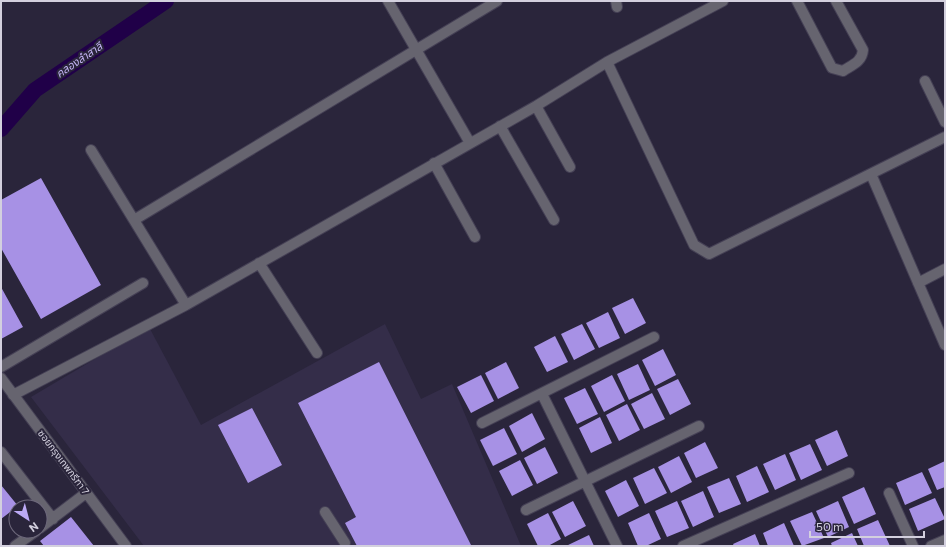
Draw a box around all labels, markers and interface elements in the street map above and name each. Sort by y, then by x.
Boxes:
water label: คลองลำสาลี [53,38,106,80]
street label: ซอยกรุงเทพกรีฑา 7 [35,427,92,497]
north arrow [8,499,48,539]
scale bar [810,513,924,539]
text: 50 m [816,519,844,533]
text: N [27,520,41,535]

